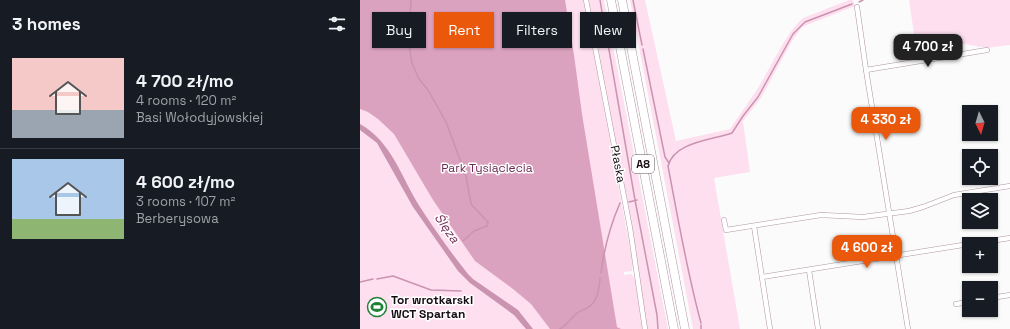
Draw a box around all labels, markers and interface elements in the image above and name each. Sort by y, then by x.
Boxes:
chip: Buy [372,12,426,48]
chip: Rent [434,12,494,48]
chip: Filters [502,12,572,48]
chip: New [580,12,636,48]
text: 3 homes [12,13,81,35]
icon: filters [326,13,348,35]
pin: 4 700 zł [887,34,969,68]
text: 4 700 zł [903,38,953,55]
text: 4 700 zł/mo [136,70,234,92]
icon: home [44,74,92,122]
text: 4 rooms · 120 m² [136,92,236,109]
north arrow [962,105,998,141]
map controls [962,105,998,317]
pin: 4 330 zł [845,107,927,141]
text: Basi Wołodyjowskiej [136,109,263,126]
text: 4 330 zł [860,111,912,128]
street label: Płaska [607,144,629,184]
button: locate [962,149,998,185]
road number: A8 [632,155,654,173]
park label: Park Tysiąclecia [441,160,533,176]
text: 4 600 zł/mo [136,171,235,193]
icon: home [44,175,92,223]
text: 3 rooms · 107 m² [136,193,235,210]
button: layers [962,193,998,229]
text: Berberysowa [136,210,219,227]
water label: Ślęza [431,210,464,247]
pin: 4 600 zł [826,235,908,269]
button: + [962,237,998,273]
text: 4 600 zł [841,239,893,256]
button: − [962,281,998,317]
place label: Tor wrotkarski WCT Spartan [391,292,473,322]
sports icon: Tor wrotkarski WCT Spartan [366,296,388,318]

